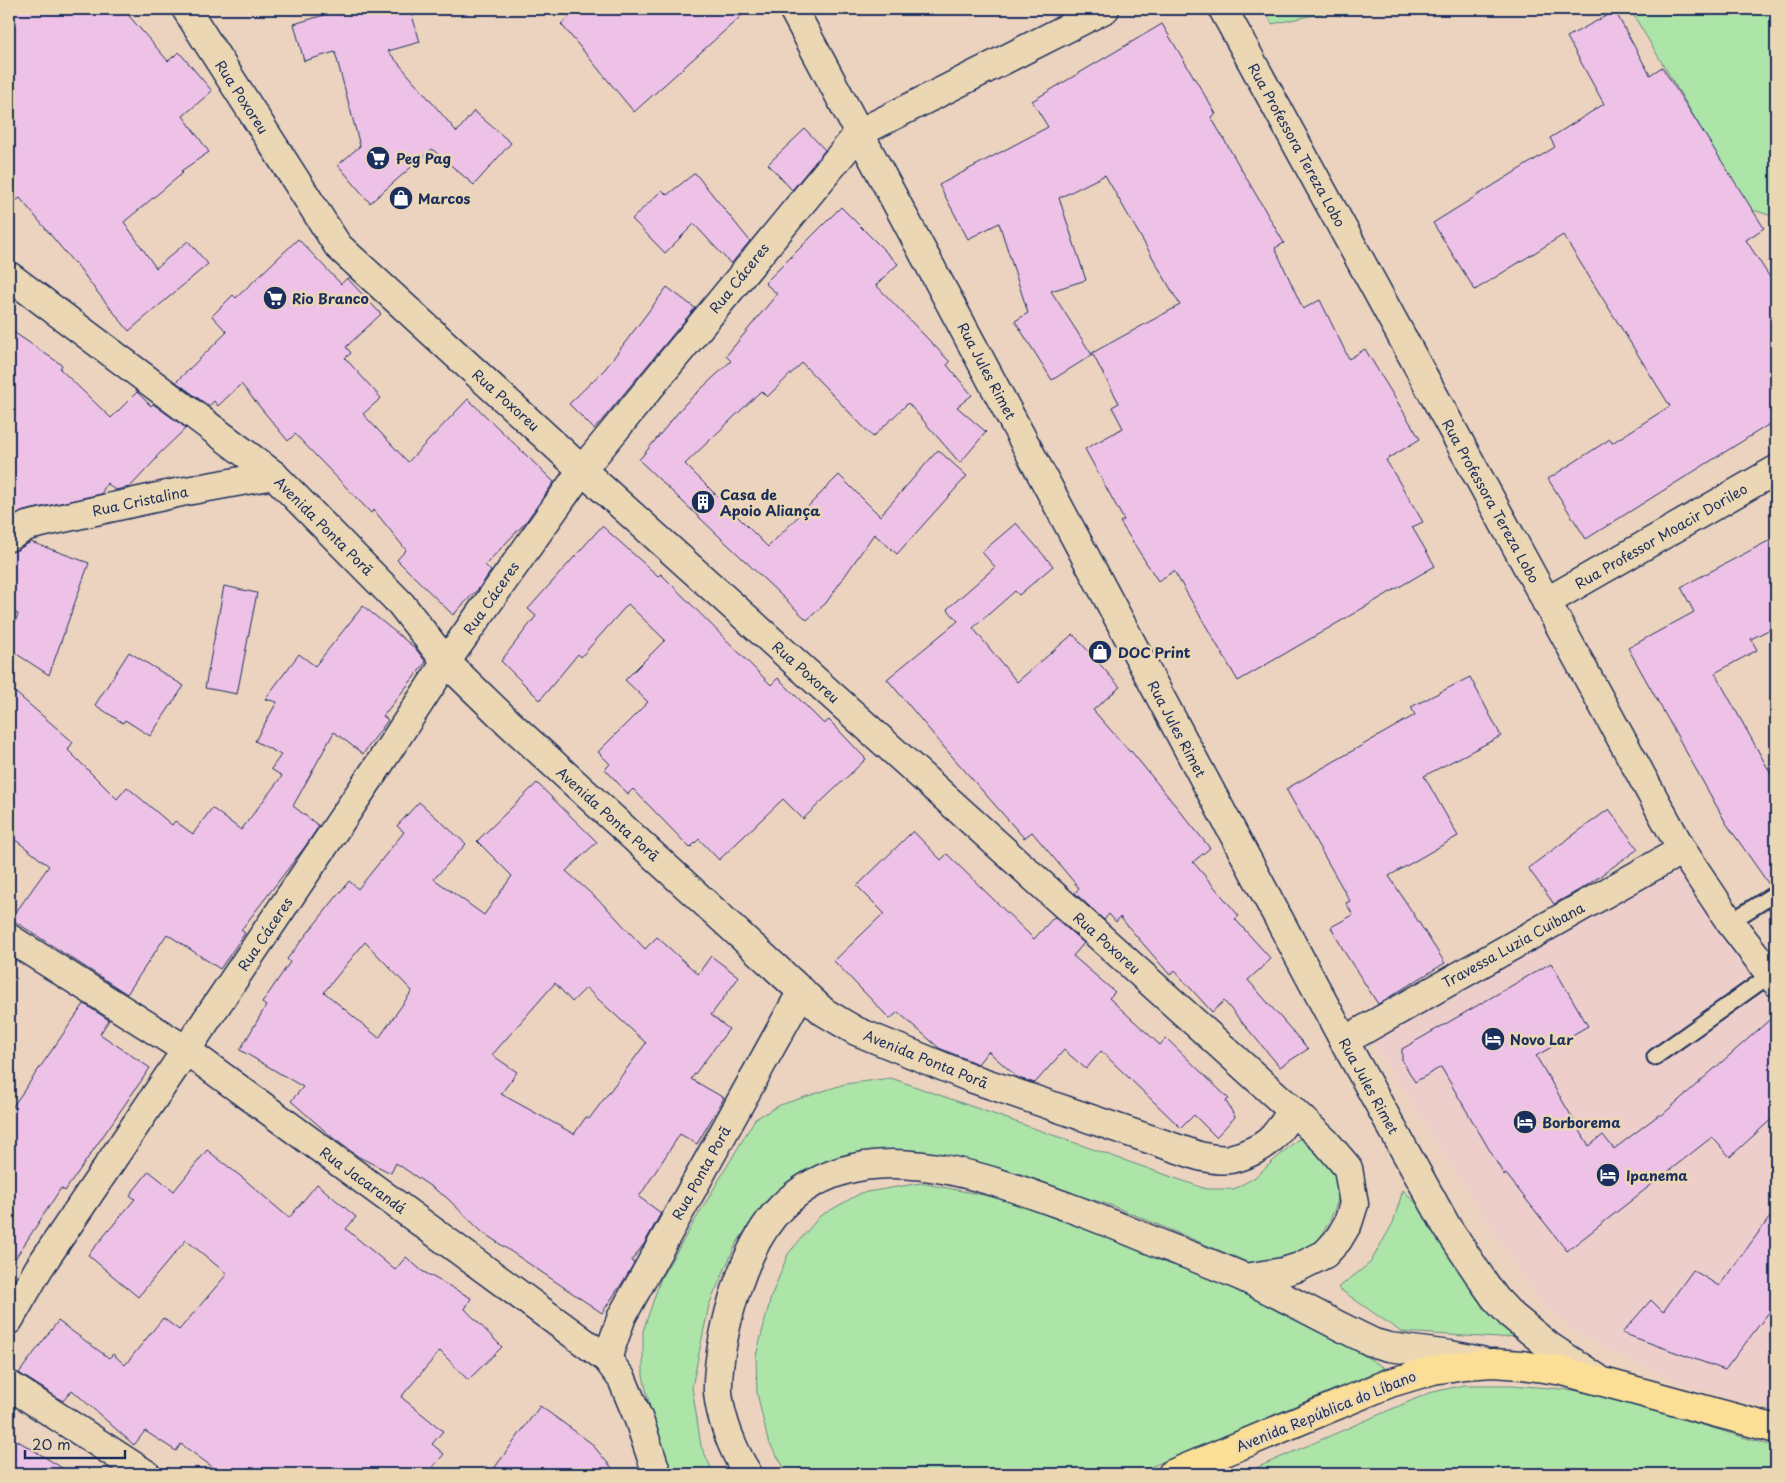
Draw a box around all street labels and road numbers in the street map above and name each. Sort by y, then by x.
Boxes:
street label: Rua Poxoreu [210,56,274,138]
street label: Rua Professora Tereza Lobo [1243,59,1351,231]
street label: Rua Cáceres [704,238,774,318]
street label: Rua Jules Rimet [953,319,1021,423]
street label: Rua Poxoreu [468,364,544,436]
street label: Rua Professora Tereza Lobo [1437,415,1545,587]
street label: Avenida Ponta Porã [270,472,378,580]
street label: Rua Professor Moacir Dorileo [1571,478,1751,594]
street label: Rua Cristalina [90,480,190,521]
street label: Rua Cáceres [458,557,524,639]
street label: Rua Poxoreu [768,636,844,708]
street label: Rua Jules Rimet [1143,677,1211,781]
street label: Avenida Ponta Porã [552,762,664,866]
street label: Rua Cáceres [233,893,297,975]
street label: Travessa Luzia Cuibana [1438,897,1588,993]
street label: Rua Poxoreu [1069,907,1145,979]
street label: Avenida Ponta Porã [861,1024,992,1094]
street label: Rua Jules Rimet [1334,1034,1404,1138]
street label: Rua Ponta Porã [667,1122,736,1224]
street label: Rua Jacarandá [315,1141,411,1219]
street label: Avenida República do Líbano [1233,1365,1419,1457]

